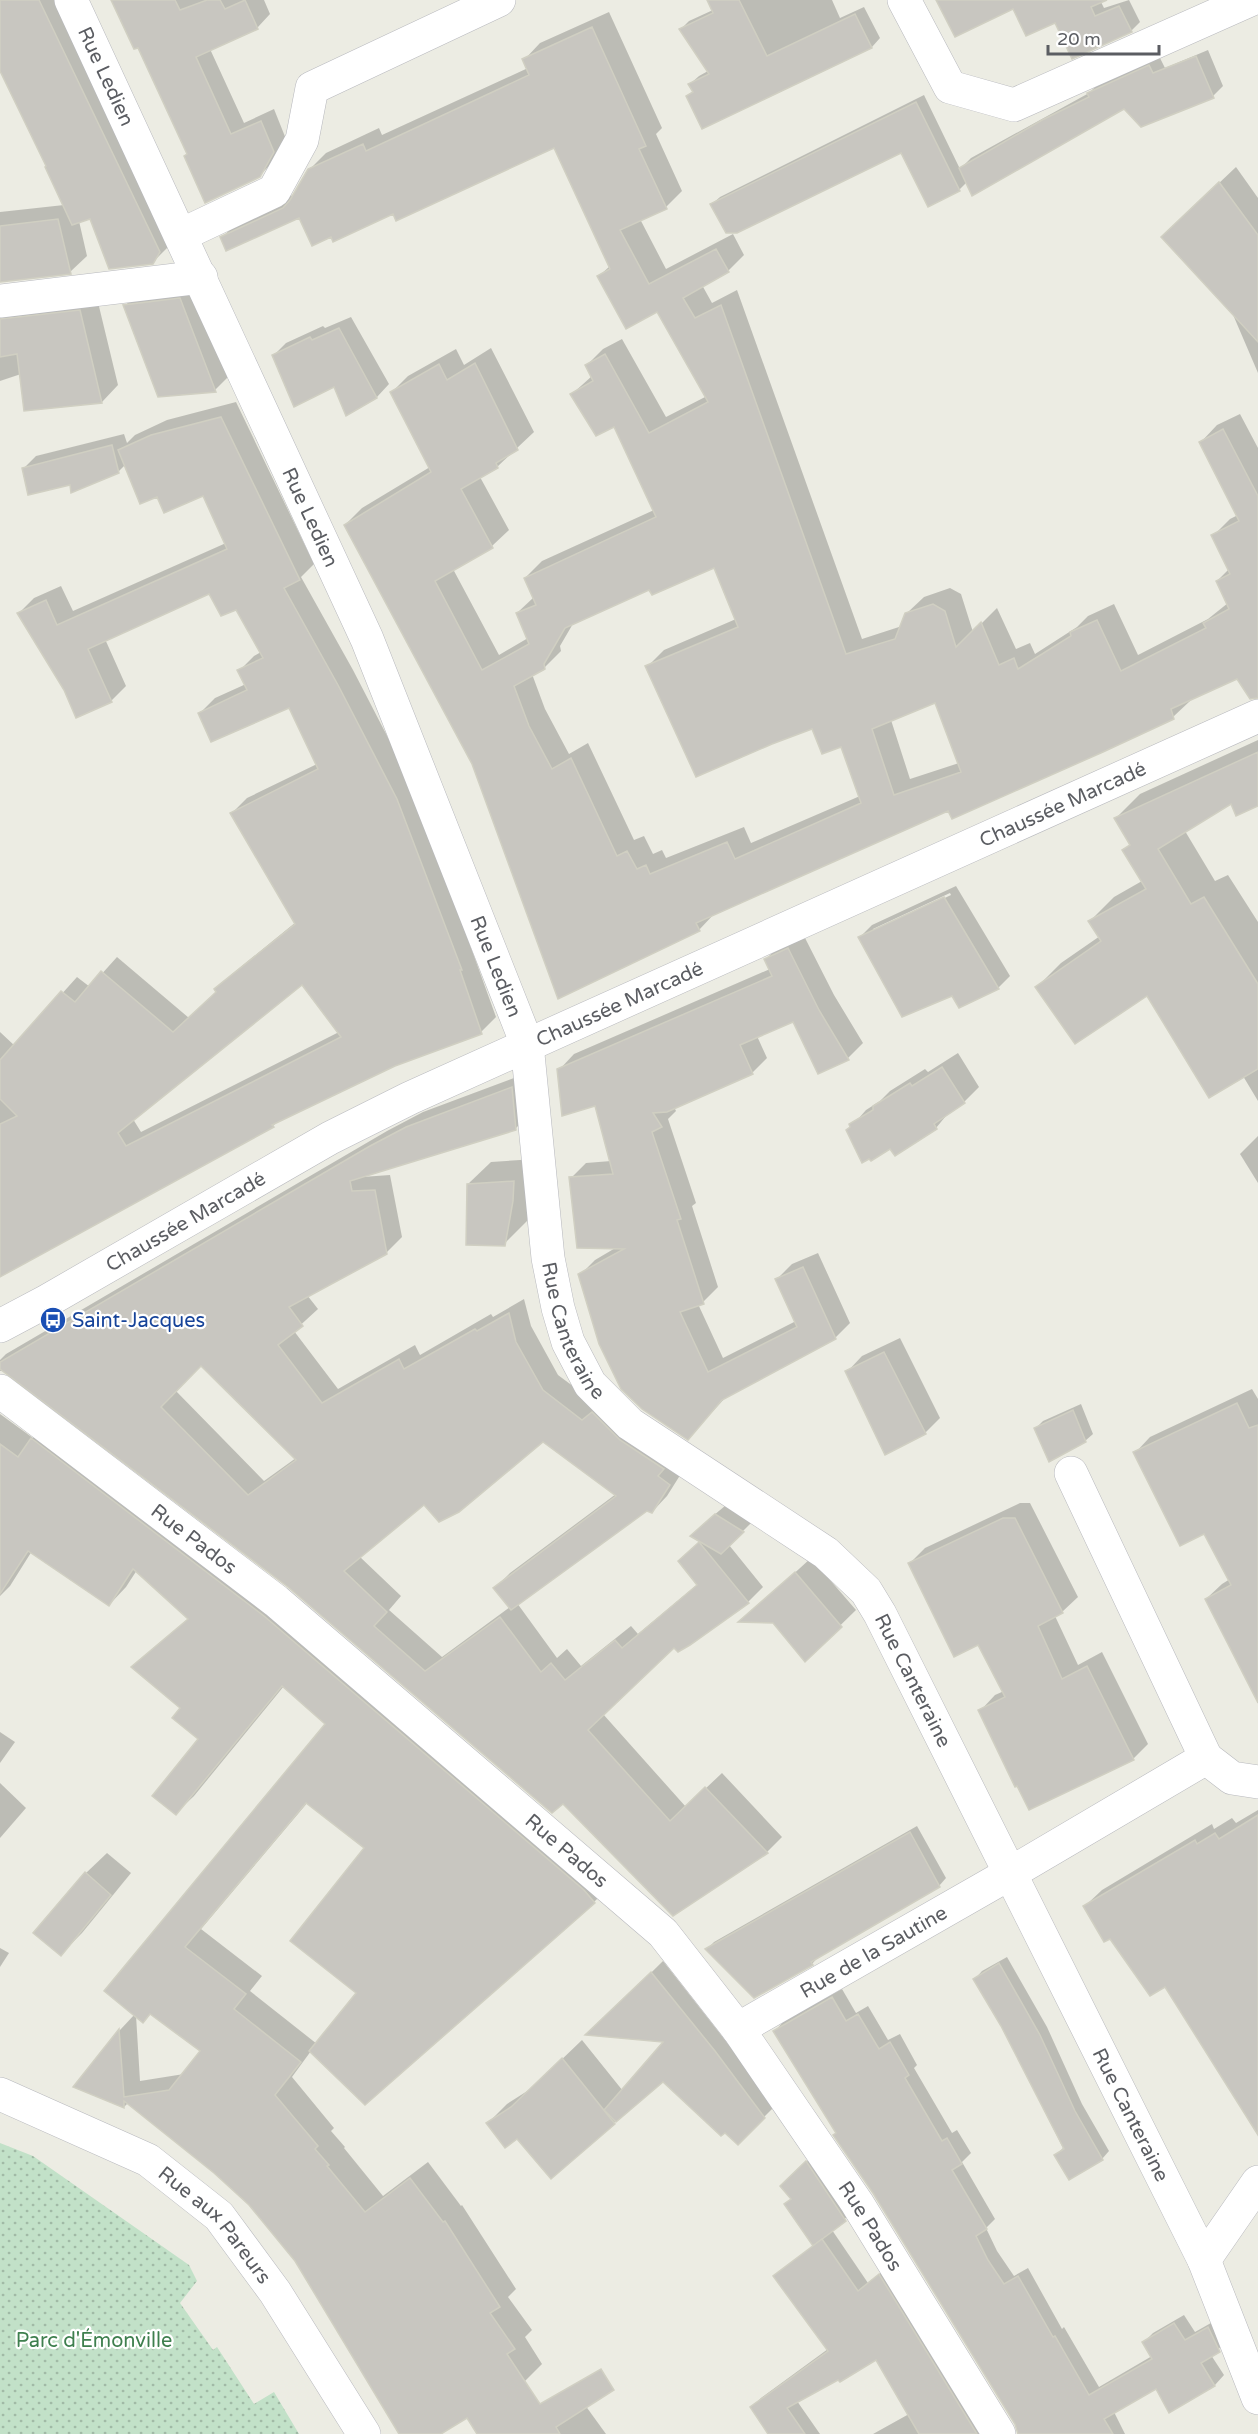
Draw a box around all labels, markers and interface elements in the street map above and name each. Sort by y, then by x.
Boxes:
scale bar [1048,18,1159,56]
street label: Rue Ledien [72,23,139,130]
text: 20 m [1057,28,1101,50]
street label: Rue Ledien [276,464,343,571]
street label: Chaussée Marcadé [976,757,1150,853]
street label: Rue Ledien [465,912,526,1021]
street label: Chaussée Marcadé [533,957,707,1053]
street label: Chaussée Marcadé [102,1167,270,1278]
street label: Rue Canteraine [536,1260,610,1405]
bus stop icon: Saint-Jacques [38,1305,68,1335]
place label: Saint-Jacques [72,1309,205,1333]
street label: Rue Pados [146,1499,241,1580]
street label: Rue Canteraine [869,1610,956,1751]
street label: Rue Pados [520,1809,613,1893]
street label: Rue de la Sautine [796,1901,952,2004]
street label: Rue Canteraine [1087,2044,1174,2186]
street label: Rue aux Pareurs [153,2162,276,2289]
street label: Rue Pados [833,2177,907,2276]
park label: Parc d'Émonville [16,2328,172,2353]

